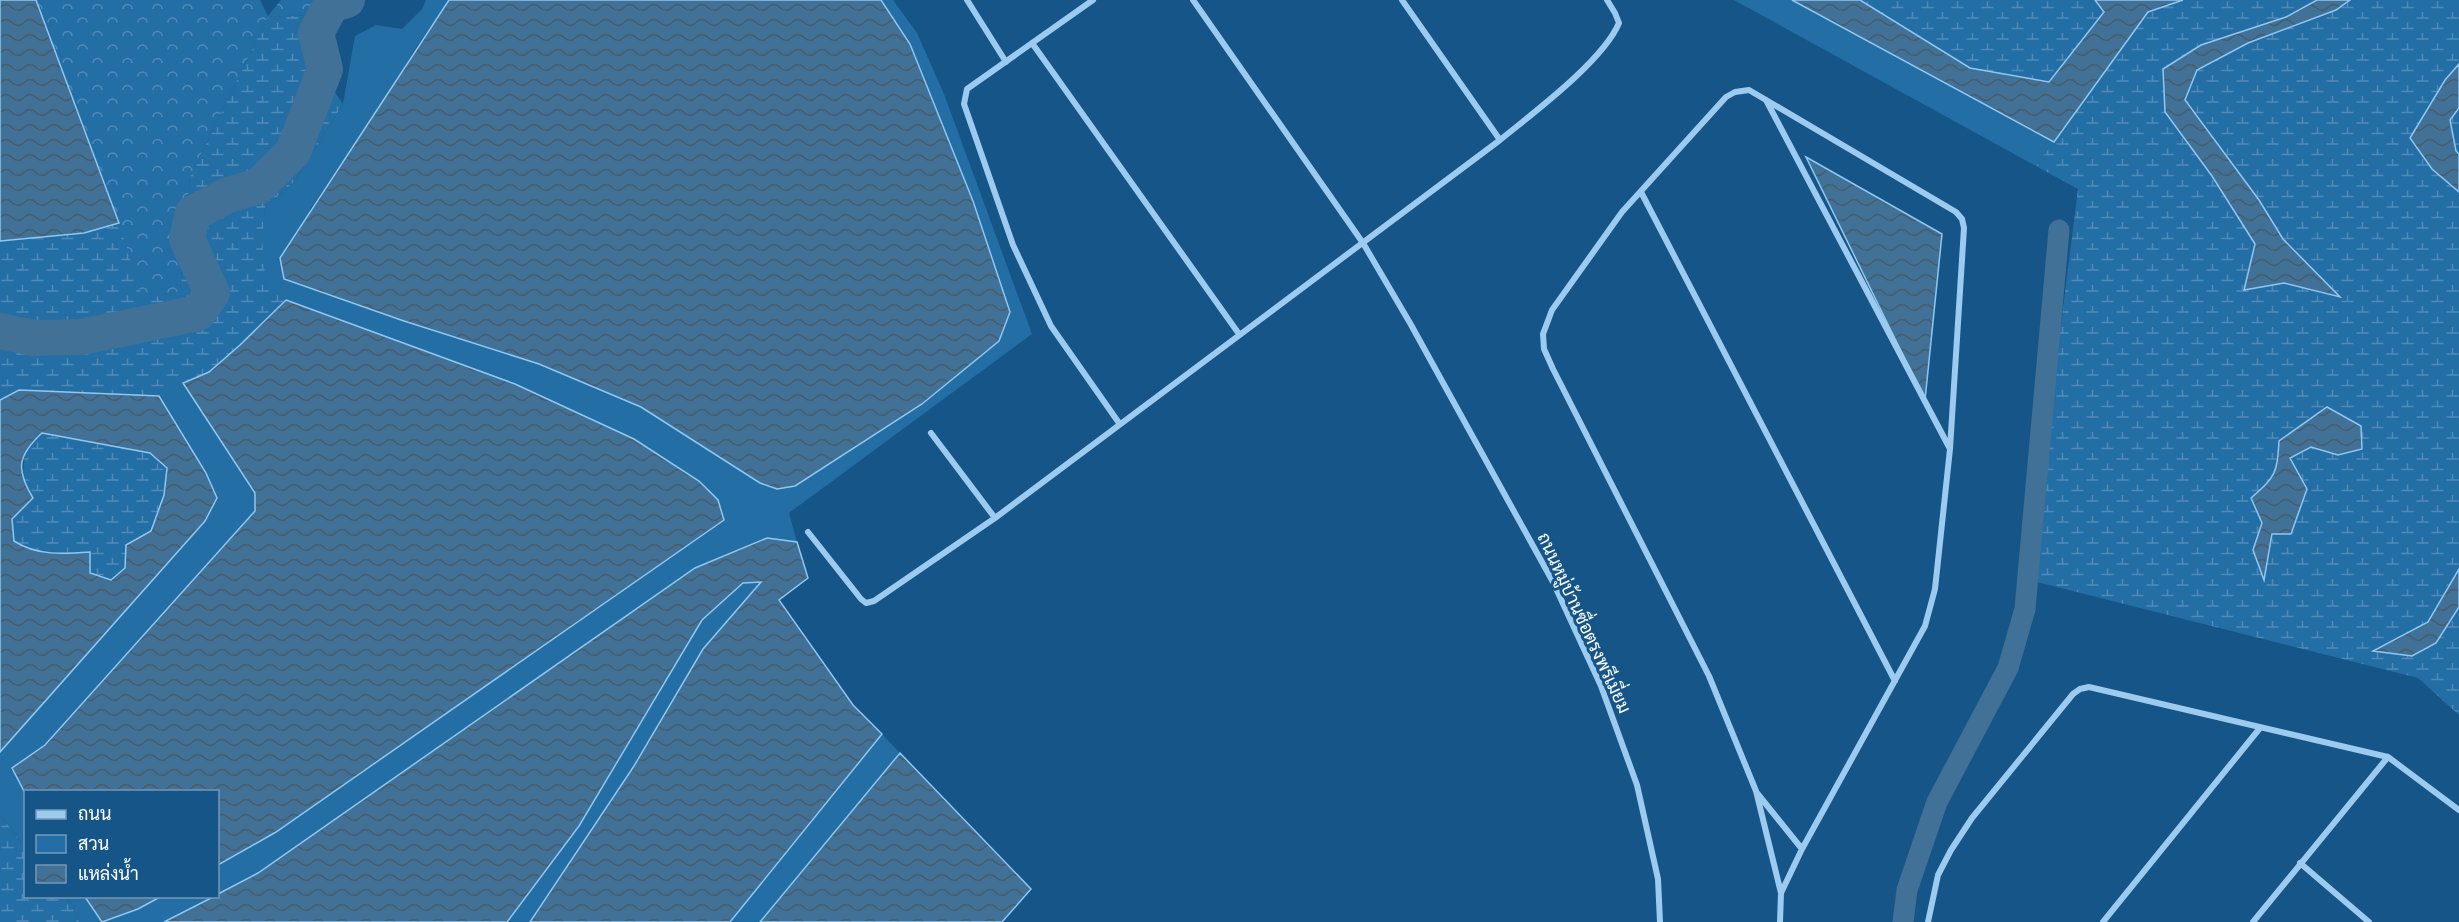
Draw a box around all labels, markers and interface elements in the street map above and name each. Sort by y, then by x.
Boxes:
street label: ถนนหมู่บ้านซื่อตรงพรีเมี่ยม [1531,527,1640,718]
legend [24,790,219,898]
text: ถนน [78,803,111,825]
text: สวน [78,833,109,855]
text: แหล่งน้ำ [78,858,139,885]

